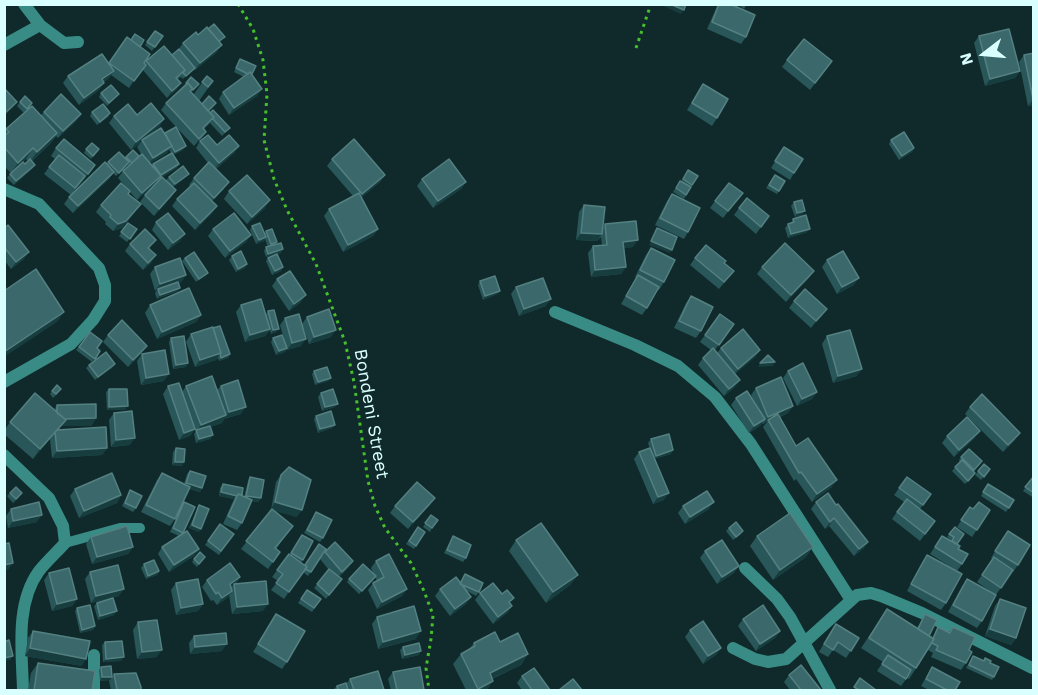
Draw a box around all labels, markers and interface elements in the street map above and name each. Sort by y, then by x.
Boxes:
north arrow [954,24,1014,84]
text: N [955,51,977,67]
street label: Bondeni Street [349,347,393,481]

